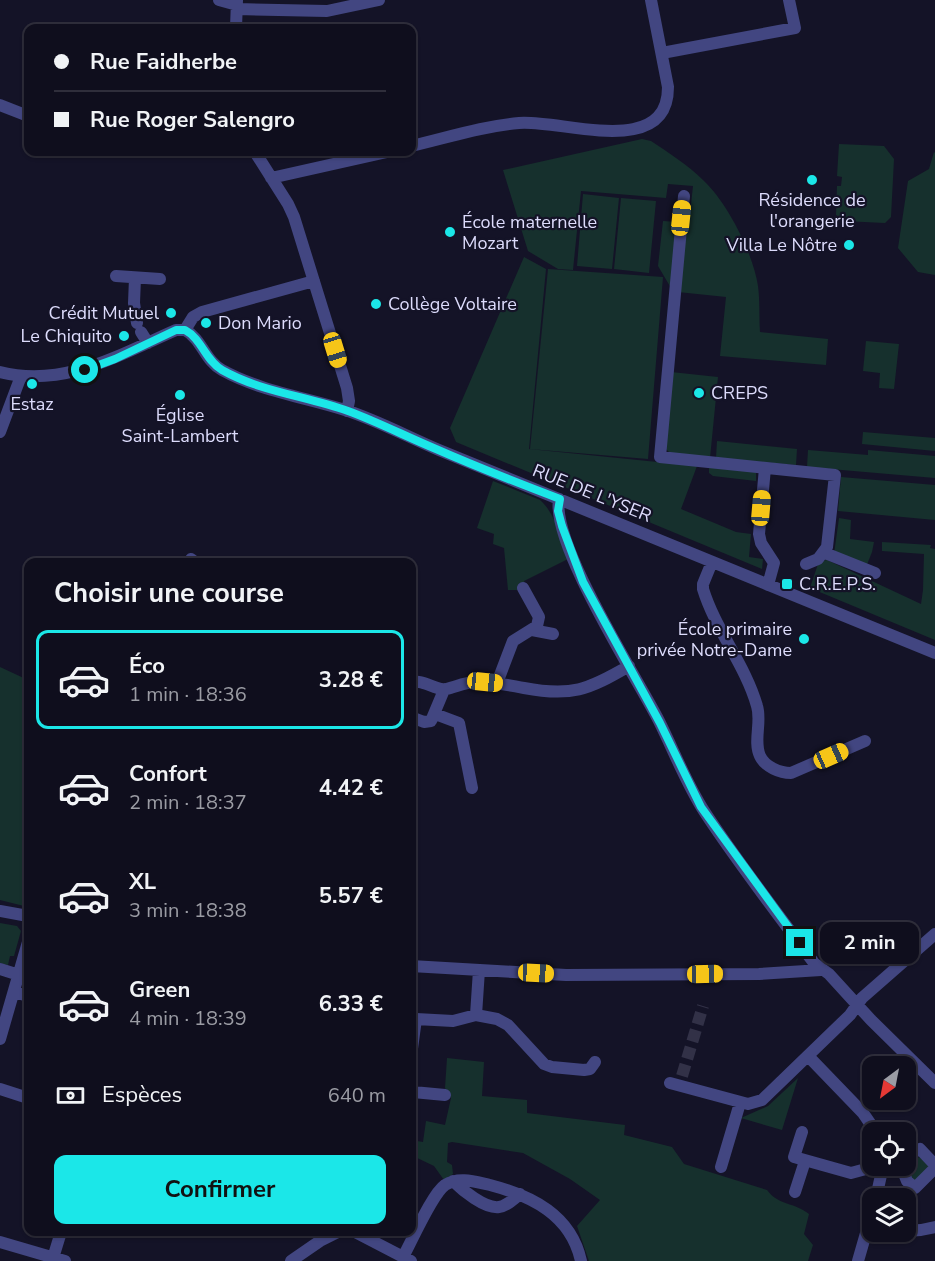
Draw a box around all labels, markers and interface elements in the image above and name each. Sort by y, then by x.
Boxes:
text: Rue Faidherbe [90,47,237,77]
text: Rue Roger Salengro [90,105,295,135]
marker: Résidence de l'orangerie [805,173,819,187]
place label: Résidence de l'orangerie [759,188,865,233]
car [670,199,692,237]
place label: École maternelle Mozart [462,210,597,255]
marker: École maternelle Mozart [443,225,457,239]
place label: Villa Le Nôtre [725,233,837,257]
marker: Villa Le Nôtre [842,238,856,252]
place label: Collège Voltaire [388,292,517,316]
marker: Collège Voltaire [369,297,383,311]
place label: Crédit Mutuel [49,301,160,325]
marker: Crédit Mutuel [164,306,178,320]
place label: Don Mario [218,311,302,335]
marker: Don Mario [199,316,213,330]
place label: Le Chiquito [21,324,112,348]
marker: Le Chiquito [117,329,131,343]
car [321,330,349,370]
route start [71,356,98,383]
marker: Estaz [25,377,39,391]
place label: CREPS [711,381,768,405]
marker: CREPS [692,386,706,400]
marker: Église Saint-Lambert [173,388,187,402]
place label: Estaz [10,392,54,416]
place label: Église Saint-Lambert [122,403,239,448]
street label: RUE DE L'YSER [529,458,655,528]
car [750,489,772,527]
place label: C.R.E.P.S. [799,572,876,596]
text: Choisir une course [54,575,284,612]
marker: C.R.E.P.S. [780,577,794,591]
place label: École primaire privée Notre-Dame [637,617,792,662]
marker: École primaire privée Notre-Dame [797,632,811,646]
text: Éco [129,651,165,681]
icon: car [57,653,111,707]
text: 3.28 € [319,665,383,695]
car [466,671,504,693]
text: 1 min · 18:36 [129,681,247,708]
car [811,740,851,772]
text: Confort [129,759,207,789]
icon: car [57,761,111,815]
text: 4.42 € [319,773,383,803]
text: 2 min · 18:37 [129,789,247,816]
text: XL [129,867,156,897]
icon: car [57,869,111,923]
text: 5.57 € [319,881,383,911]
text: 3 min · 18:38 [129,897,247,924]
callout: 2 min [821,922,920,964]
route end [786,929,813,956]
text: 2 min [844,929,895,956]
car [518,963,554,983]
car [687,965,723,983]
text: Green [129,975,190,1005]
icon: car [57,977,111,1031]
text: 6.33 € [319,989,383,1019]
text: 4 min · 18:39 [129,1005,247,1032]
north arrow [862,1056,916,1110]
map controls [862,1056,916,1242]
icon: cash [54,1079,87,1112]
text: Espèces [102,1080,182,1110]
text: 640 m [328,1082,386,1109]
button: locate [862,1122,916,1176]
button: Confirmer [54,1155,386,1224]
button: layers [862,1188,916,1242]

